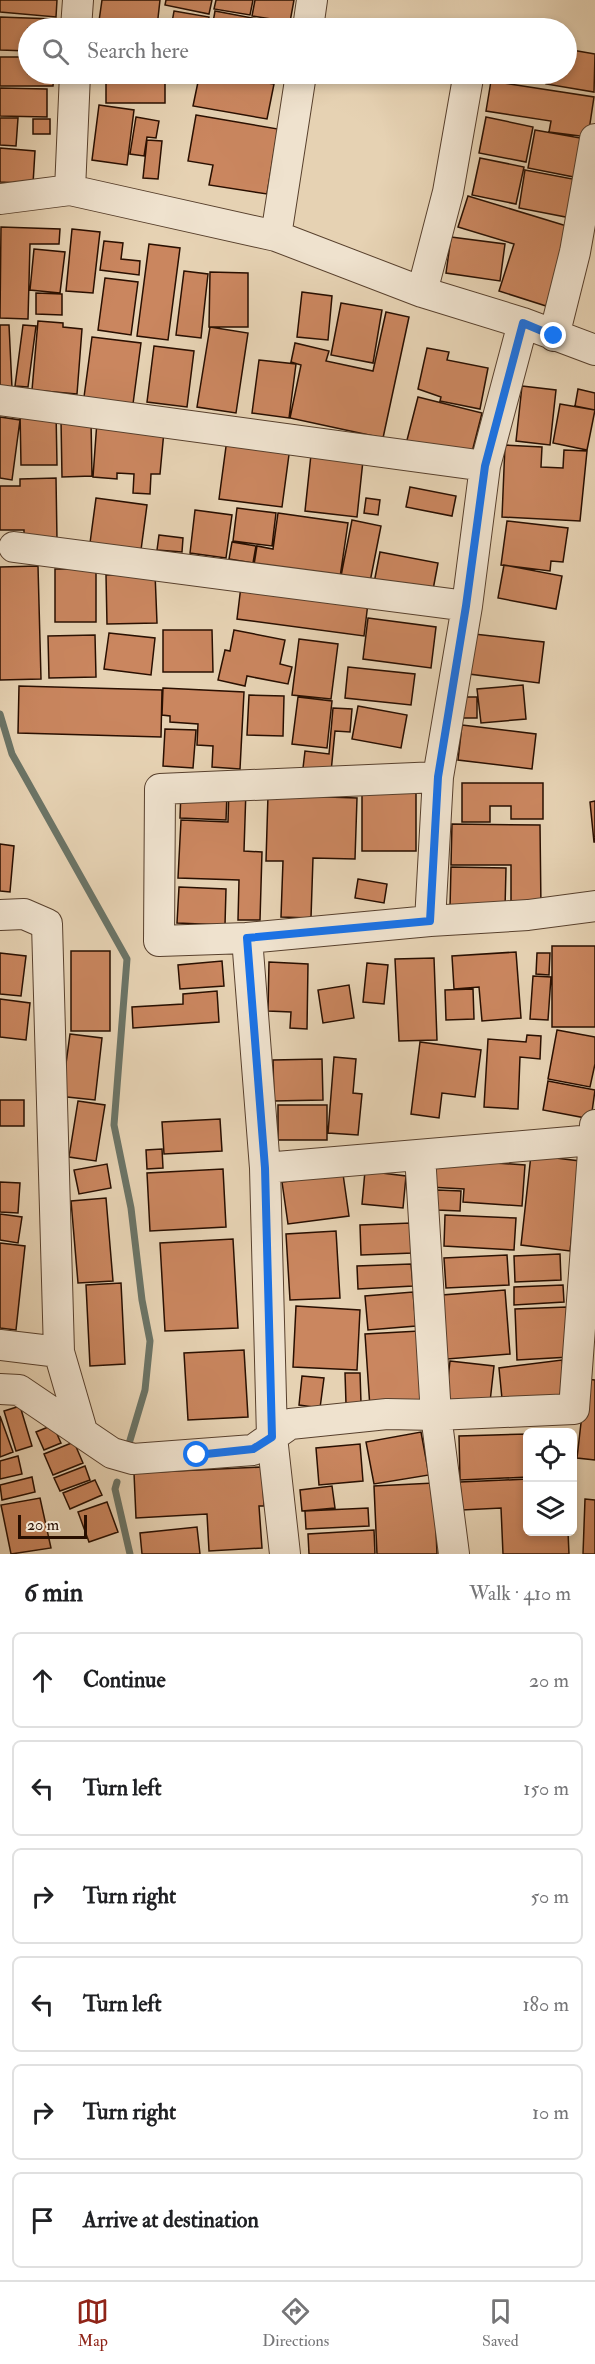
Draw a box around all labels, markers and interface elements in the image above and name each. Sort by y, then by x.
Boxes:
search box [18,18,577,84]
icon: search [39,35,72,68]
text: Search here [87,37,189,65]
route end [540,322,566,348]
map controls [523,1428,577,1536]
button: locate [523,1428,577,1482]
route start [183,1441,209,1467]
button: layers [523,1482,577,1536]
scale bar [18,1512,87,1540]
text: 20 m [27,1515,59,1535]
text: 6 min [24,1577,83,1609]
text: Walk · 410 m [469,1581,571,1606]
icon: ahead [26,1664,59,1697]
text: Continue [83,1666,166,1694]
text: 20 m [529,1668,569,1693]
icon: left [26,1772,59,1805]
text: Turn left [83,1774,162,1802]
text: 150 m [523,1776,569,1801]
icon: right [26,1880,59,1913]
text: Turn right [83,1882,176,1910]
text: 50 m [530,1884,569,1909]
icon: left [26,1988,59,2021]
text: Turn left [83,1990,162,2018]
text: 180 m [522,1992,569,2017]
icon: right [26,2096,59,2129]
text: Turn right [83,2098,176,2126]
text: 10 m [532,2100,569,2125]
icon: arrive [26,2204,59,2237]
text: Arrive at destination [83,2206,259,2234]
tab: Map [76,2295,109,2351]
tab: Directions [262,2295,329,2351]
tab: Saved [482,2295,519,2351]

